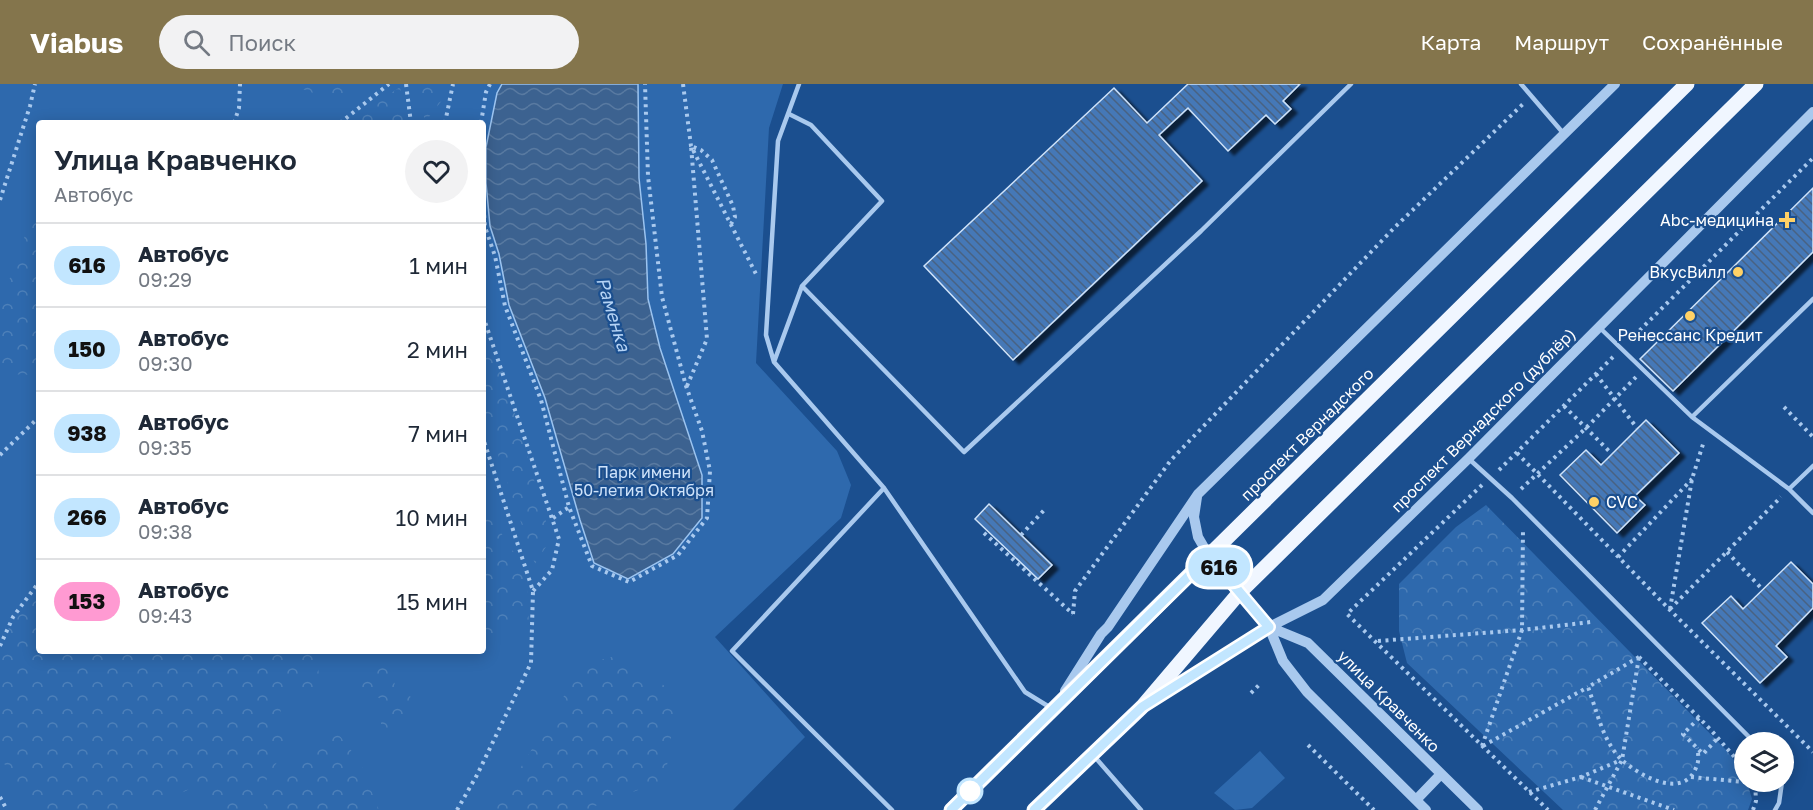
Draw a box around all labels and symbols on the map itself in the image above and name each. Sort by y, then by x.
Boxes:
place label: Abc-медицина [1660,210,1774,230]
marker: Abc-медицина [1778,211,1796,229]
place label: ВкусВилл [1649,262,1726,282]
marker: ВкусВилл [1731,265,1745,279]
water label: Раменка [592,274,636,355]
marker: Ренессанс Кредит [1683,309,1697,323]
street label: проспект Вернадского (дублёр) [1387,324,1579,516]
place label: Ренессанс Кредит [1617,325,1763,345]
street label: проспект Вернадского [1236,363,1378,505]
park label: Парк имени 50-летия Октября [574,462,714,500]
place label: CVC [1606,492,1638,512]
marker: CVC [1587,495,1601,509]
line badge: 616 [1184,548,1254,586]
street label: улица Кравченко [1334,646,1444,756]
unlabelled marker [957,778,983,804]

